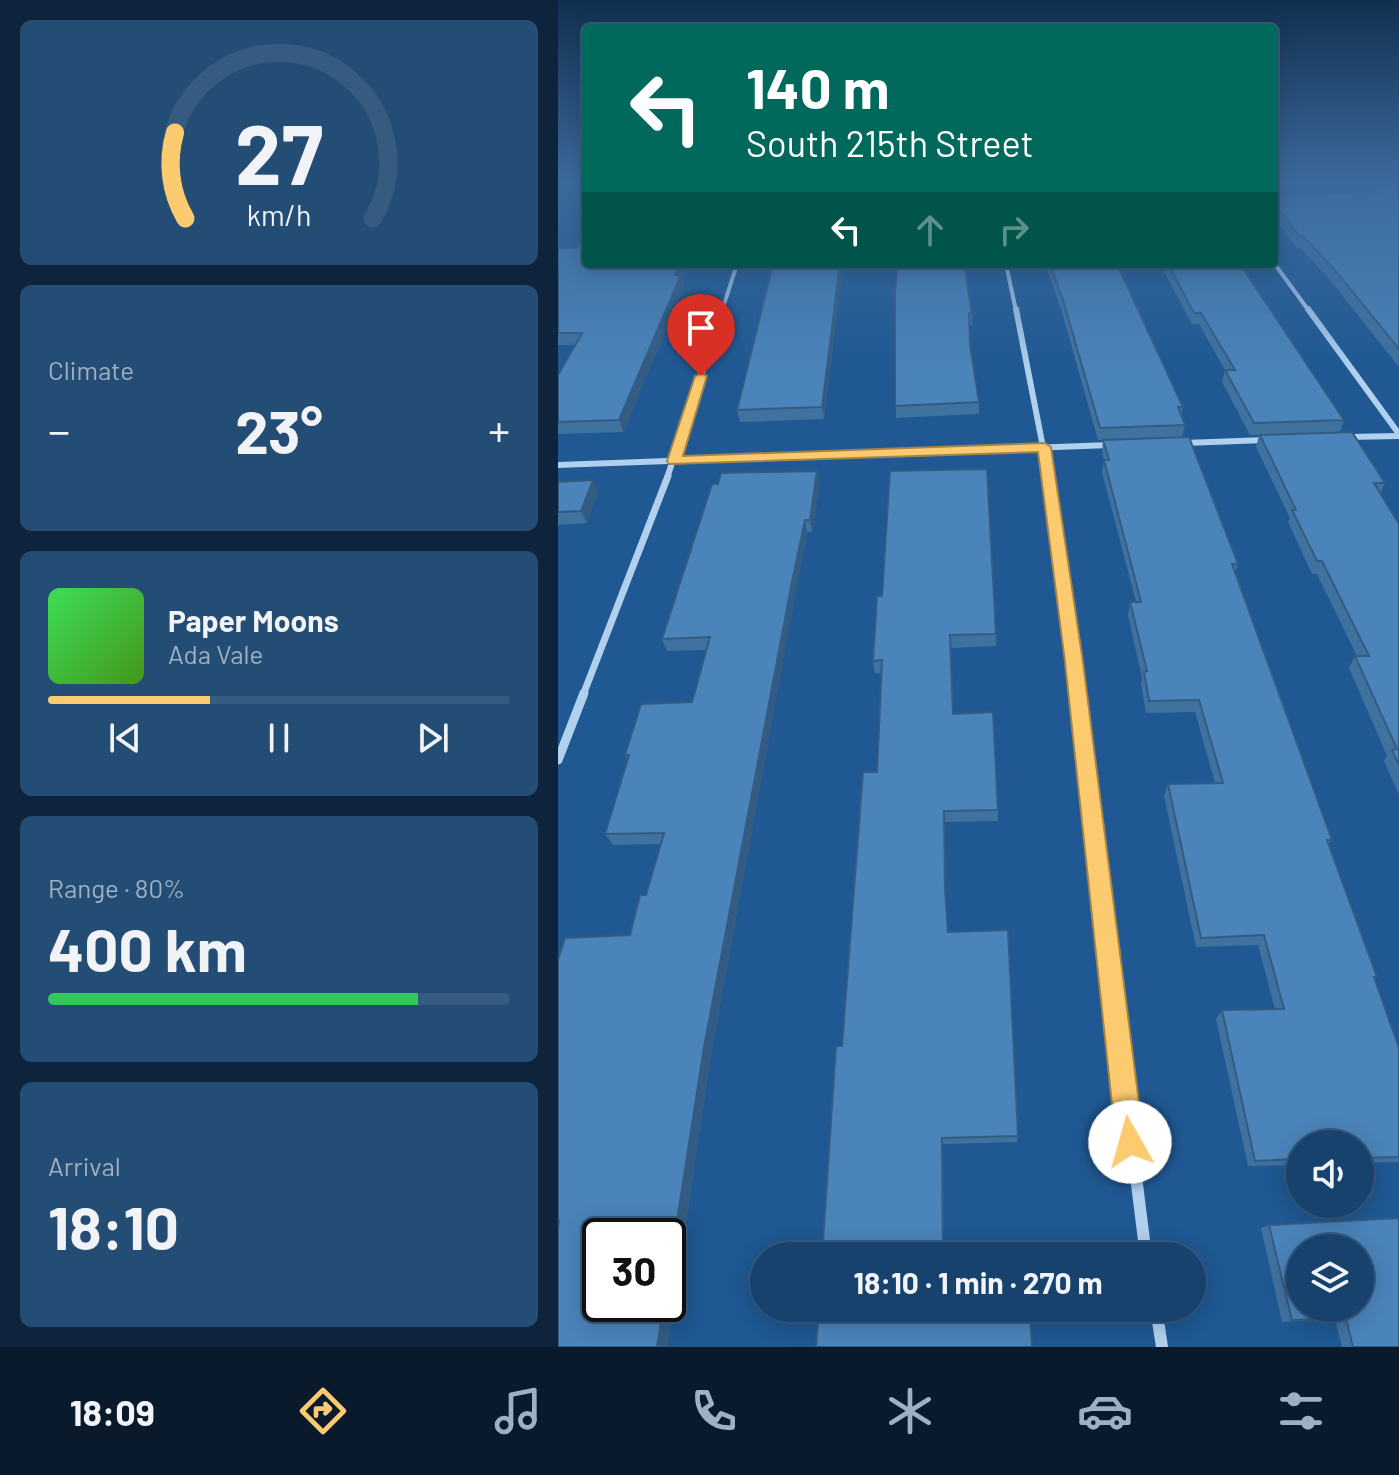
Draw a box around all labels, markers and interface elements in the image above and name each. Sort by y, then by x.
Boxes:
text: 140 m [746,53,890,120]
icon: left [614,56,718,160]
text: 27 [235,101,323,201]
text: South 215th Street [746,121,1034,164]
text: km/h [247,197,311,232]
icon: left [824,208,868,252]
icon: ahead [908,208,952,252]
icon: right [992,208,1036,252]
pin [667,294,735,376]
icon: arrive [679,306,723,350]
text: Climate [48,354,134,385]
text: 23° [235,394,323,466]
text: − [48,403,70,456]
text: + [488,403,510,456]
text: Paper Moons [168,602,339,638]
text: Ada Vale [168,638,263,669]
icon: previous [103,716,147,760]
icon: pause [257,716,301,760]
icon: next [411,716,455,760]
text: Range · 80% [48,872,185,903]
text: 400 km [48,912,247,984]
position arrow [1088,1100,1172,1184]
map controls [1286,1130,1374,1322]
button: sound [1286,1130,1374,1218]
text: Arrival [48,1150,121,1181]
text: 18:10 [48,1190,179,1262]
speed limit sign: 30 [582,1218,686,1322]
button: layers [1286,1234,1374,1322]
text: 18:10 · 1 min · 270 m [853,1264,1103,1300]
icon: directions [295,1383,351,1439]
icon: music [490,1383,546,1439]
icon: phone [686,1383,742,1439]
icon: climate [882,1383,938,1439]
icon: car [1077,1383,1133,1439]
icon: filters [1273,1383,1329,1439]
text: 18:09 [70,1390,155,1433]

